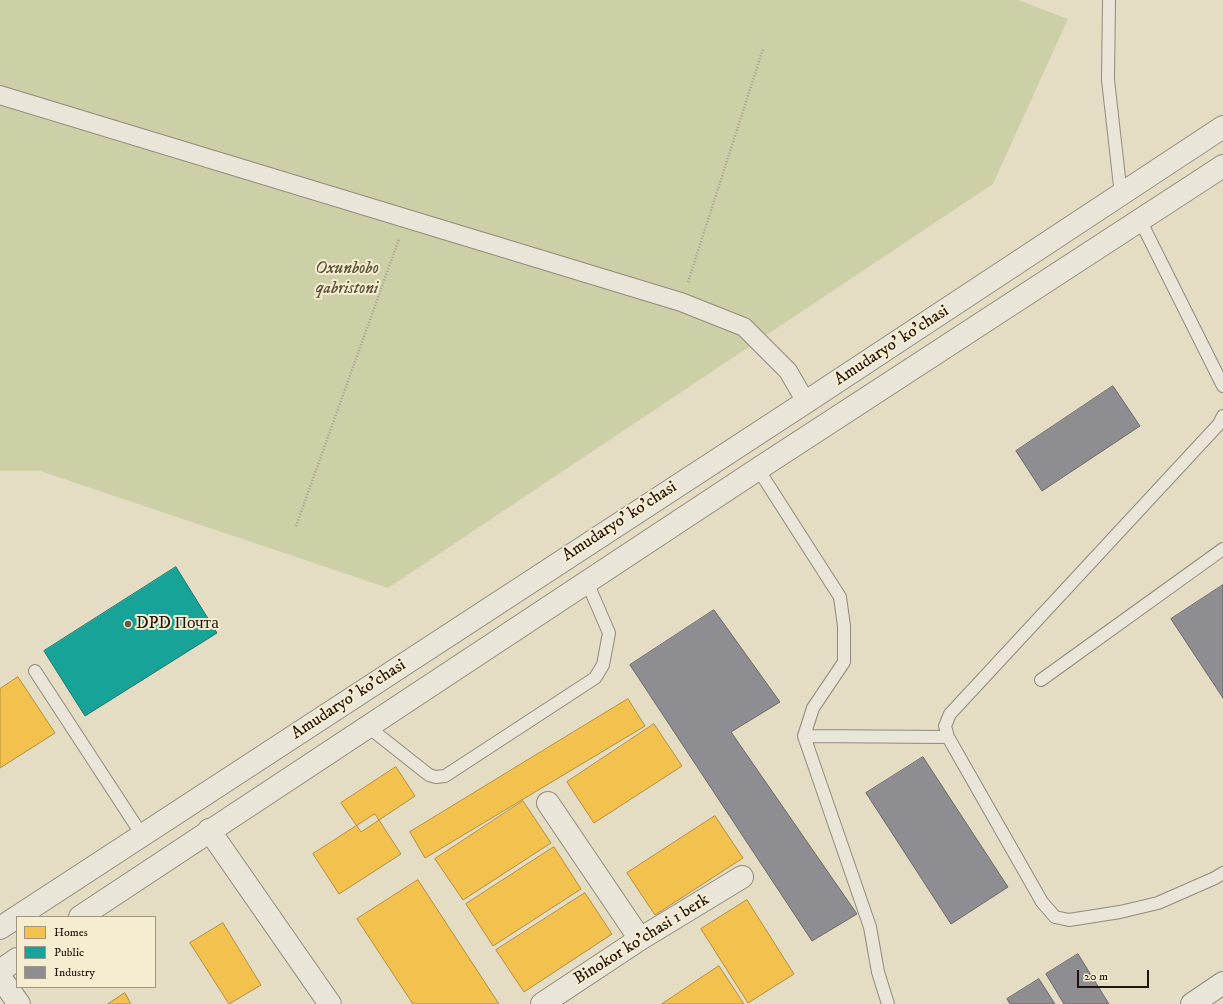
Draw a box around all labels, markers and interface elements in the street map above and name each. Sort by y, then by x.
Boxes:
park label: Oxunbobo qabristoni [315,259,379,299]
street label: Amudaryo' ko'chasi [831,301,953,391]
street label: Amudaryo' ko'chasi [559,477,681,567]
place label: DPD Почта [136,614,219,634]
marker: DPD Почта [123,619,133,629]
street label: Amudaryo' ko'chasi [288,655,410,745]
street label: Binokor ko'chasi 1 berk [571,890,713,990]
legend [16,916,156,988]
text: Homes [54,925,88,940]
text: Public [54,945,84,960]
scale bar [1079,962,1151,988]
text: Industry [54,965,95,980]
text: 20 m [1084,969,1108,984]

